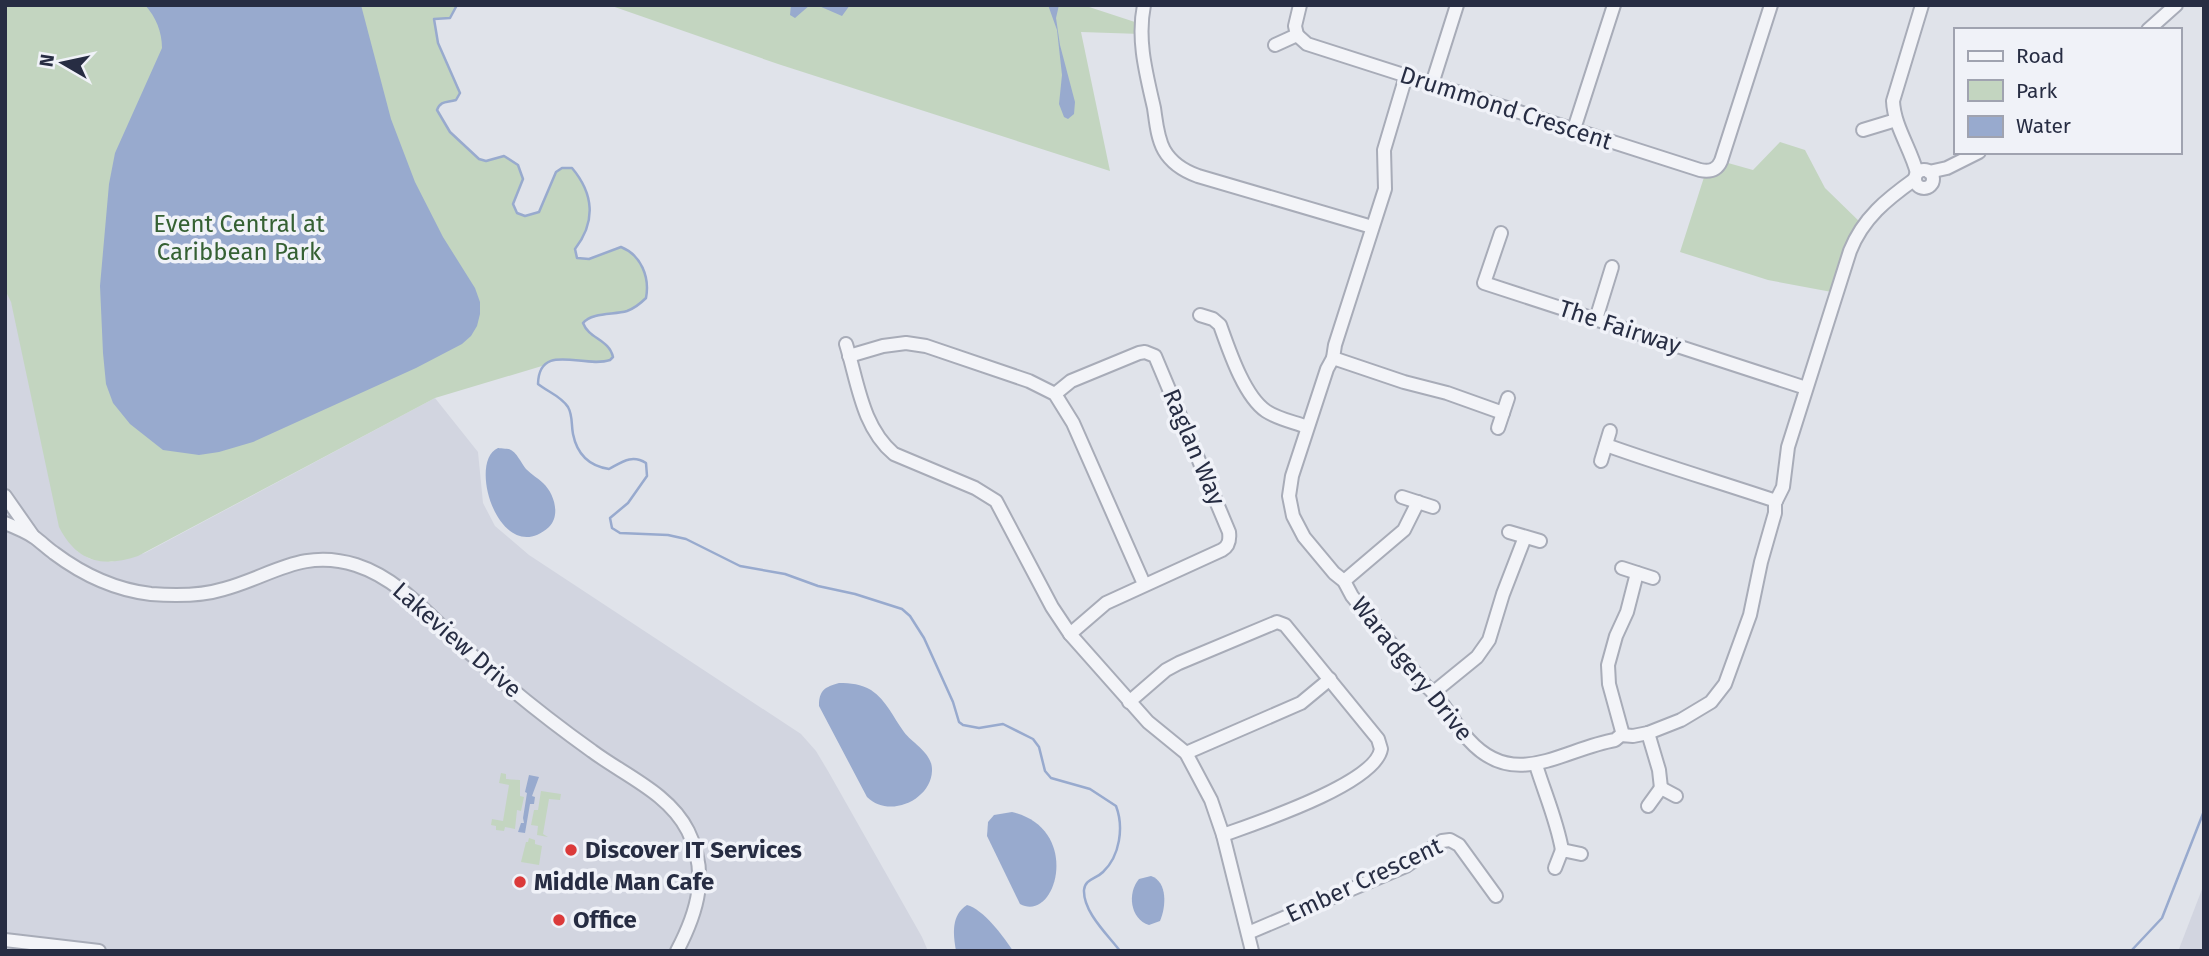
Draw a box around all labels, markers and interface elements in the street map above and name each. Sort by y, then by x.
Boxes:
north arrow [28,28,98,98]
legend [1954,28,2181,154]
text: Road [2016,43,2064,69]
text: N [34,52,59,68]
street label: Drummond Crescent [1396,60,1616,156]
text: Park [2016,78,2058,104]
text: Water [2016,113,2071,139]
park label: Event Central at Caribbean Park [153,210,325,266]
street label: The Fairway [1555,294,1685,360]
street label: Raglan Way [1157,385,1231,510]
street label: Lakeview Drive [387,577,527,703]
street label: Waradgery Drive [1345,591,1479,747]
street label: Ember Crescent [1282,831,1447,928]
place label: Discover IT Services [585,836,802,864]
marker: Discover IT Services [563,842,579,858]
place label: Middle Man Cafe [534,868,714,896]
marker: Middle Man Cafe [512,874,528,890]
place label: Office [573,906,637,934]
marker: Office [551,912,567,928]

